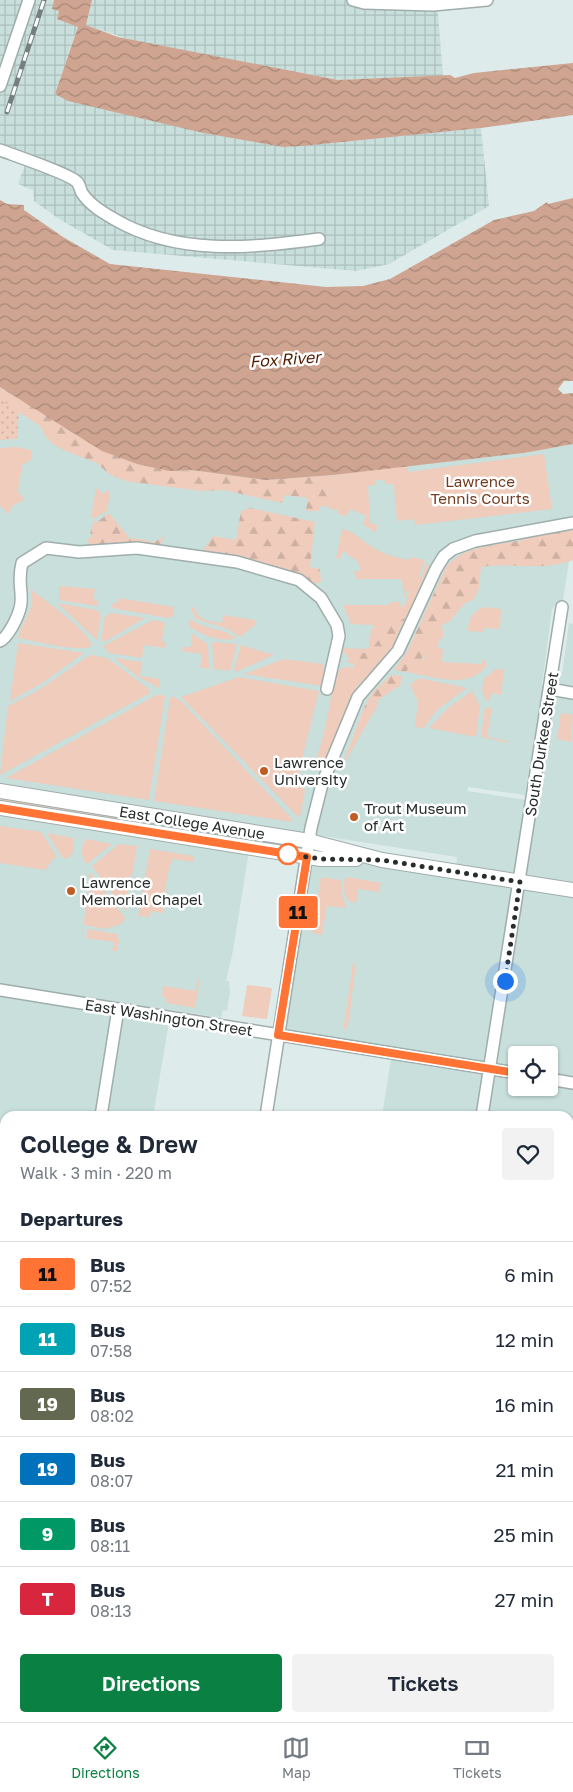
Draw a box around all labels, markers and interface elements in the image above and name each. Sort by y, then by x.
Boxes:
water label: Fox River [249,346,324,371]
park label: Lawrence Tennis Courts [430,472,530,507]
street label: South Durkee Street [521,671,561,817]
place label: Lawrence University [274,753,348,788]
marker: Lawrence University [258,765,270,777]
place label: Trout Museum of Art [364,799,466,834]
street label: East College Avenue [118,802,266,842]
marker: Trout Museum of Art [348,811,360,823]
unlabelled marker [277,843,299,865]
place label: Lawrence Memorial Chapel [81,873,203,908]
marker: Lawrence Memorial Chapel [65,885,77,897]
line badge: 11 [276,896,320,928]
text: 11 [289,901,307,923]
your location [493,969,518,994]
street label: East Washington Street [84,995,254,1039]
map controls [508,1046,558,1096]
button: locate [508,1046,558,1096]
button: heart [502,1128,554,1180]
text: College & Drew [20,1129,198,1158]
text: Walk · 3 min · 220 m [20,1163,172,1183]
text: Departures [20,1207,123,1230]
text: Bus [90,1253,125,1276]
text: 11 [38,1263,57,1285]
text: 6 min [504,1263,554,1286]
text: 07:52 [90,1276,132,1296]
text: Bus [90,1318,125,1341]
text: 11 [38,1328,57,1350]
text: 12 min [495,1328,554,1351]
text: 07:58 [90,1341,132,1361]
text: Bus [90,1383,125,1406]
text: 19 [37,1393,58,1415]
text: 16 min [495,1393,554,1416]
text: 08:02 [90,1406,134,1426]
text: Bus [90,1448,125,1471]
text: 19 [37,1458,58,1480]
text: 21 min [495,1458,554,1481]
text: 08:07 [90,1471,133,1491]
text: Bus [90,1513,125,1536]
text: 9 [42,1523,53,1545]
text: 25 min [494,1523,554,1546]
text: 08:11 [90,1536,130,1556]
text: Bus [90,1578,125,1601]
text: T [42,1588,53,1610]
text: 27 min [495,1588,554,1611]
text: 08:13 [90,1601,132,1621]
button: Directions [20,1654,282,1712]
button: Tickets [292,1654,554,1712]
tab: Directions [71,1734,140,1781]
tab: Map [282,1734,311,1781]
tab: Tickets [453,1734,502,1781]

